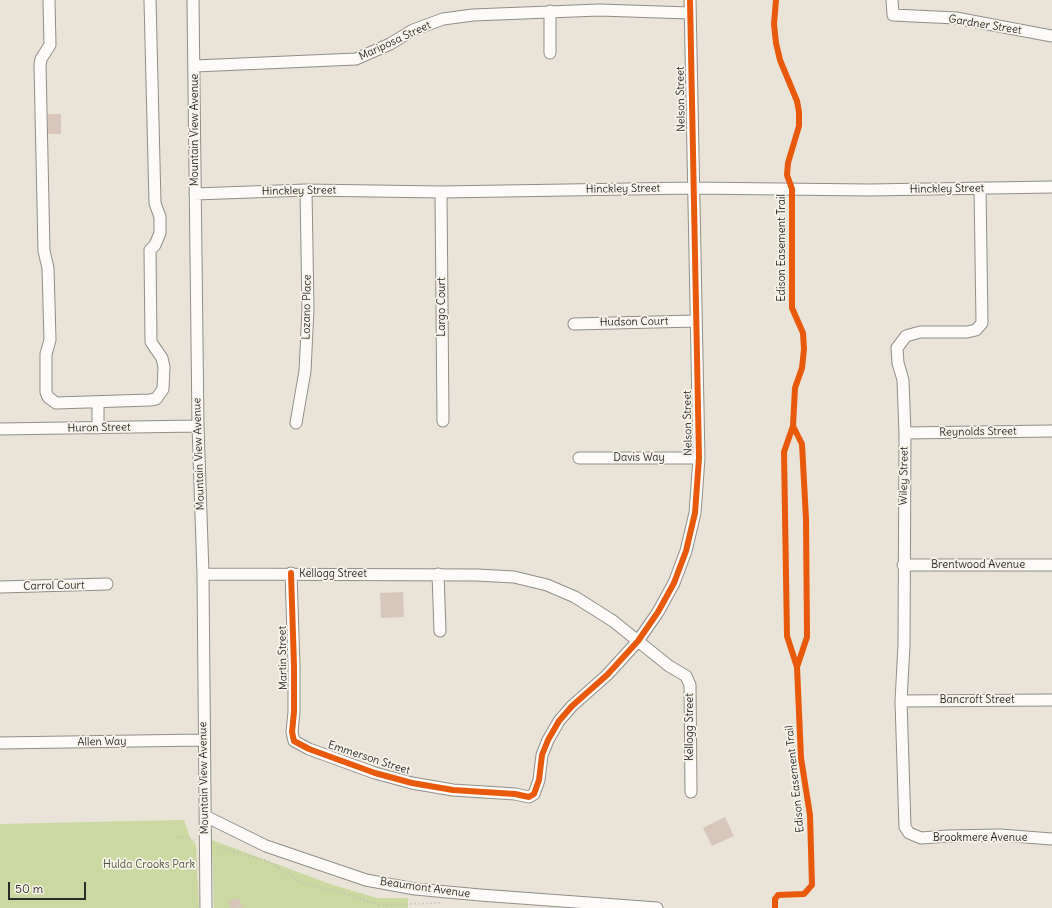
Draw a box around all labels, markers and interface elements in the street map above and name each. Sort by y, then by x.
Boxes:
street label: Gardner Street [948,13,1022,37]
street label: Mariposa Street [357,19,433,63]
street label: Nelson Street [674,66,688,132]
street label: Mountain View Avenue [188,74,202,186]
street label: Hinckley Street [586,182,660,196]
street label: Hinckley Street [910,182,984,196]
street label: Hinckley Street [262,184,336,198]
street label: Edison Easement Trail [775,194,789,302]
street label: Lozano Place [300,274,314,340]
street label: Largo Court [435,277,449,337]
street label: Hudson Court [599,315,669,329]
street label: Nelson Street [681,390,695,456]
street label: Mountain View Avenue [190,398,208,510]
street label: Huron Street [67,421,131,435]
street label: Reynolds Street [939,425,1017,439]
street label: Wiley Street [897,446,911,506]
street label: Davis Way [613,451,665,465]
street label: Brentwood Avenue [931,558,1025,572]
street label: Kellogg Street [299,567,367,581]
street label: Carrol Court [23,579,85,593]
street label: Martin Street [276,626,290,690]
street label: Kellogg Street [683,693,697,761]
street label: Bancroft Street [939,693,1015,707]
street label: Mountain View Avenue [196,722,212,834]
street label: Edison Easement Trail [783,725,807,833]
street label: Allen Way [77,735,127,749]
street label: Emmerson Street [326,738,412,778]
street label: Brookmere Avenue [933,831,1027,845]
park label: Hulda Crooks Park [103,858,195,872]
scale bar [10,874,88,900]
street label: Beaumont Avenue [379,875,471,901]
text: 50 m [15,881,43,896]

